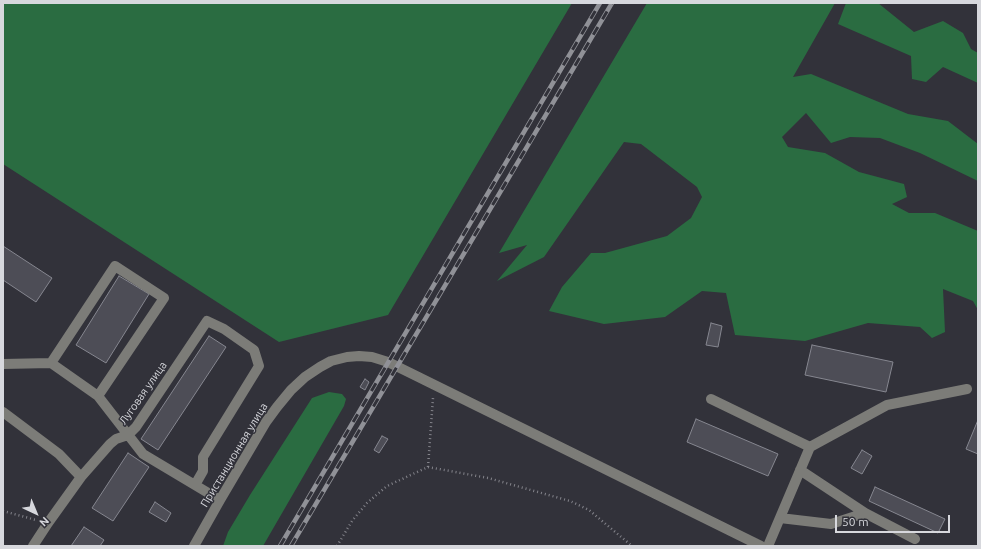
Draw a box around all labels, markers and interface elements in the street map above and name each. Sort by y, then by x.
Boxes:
street label: Луговая улица [116,359,170,427]
street label: Пристанционная улица [198,401,270,509]
north arrow [16,493,56,533]
scale bar [837,507,952,533]
text: N [37,514,51,529]
text: 50 m [842,515,869,528]

